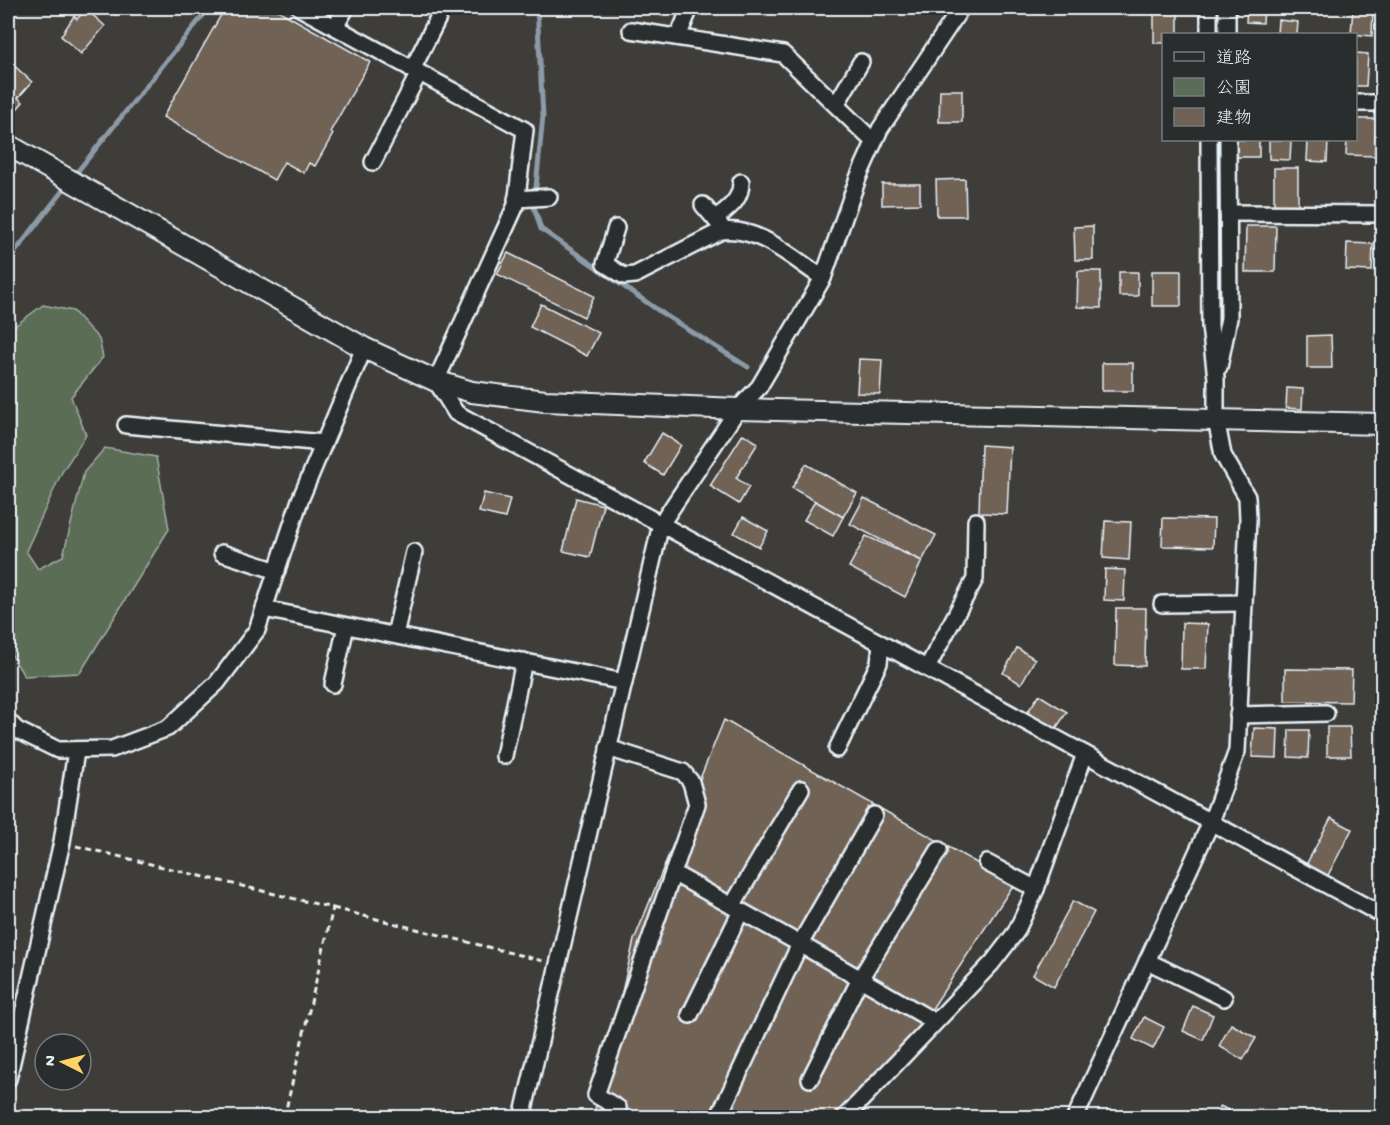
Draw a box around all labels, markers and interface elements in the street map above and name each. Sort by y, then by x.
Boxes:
legend [1162,33,1357,141]
text: 道路 [1216,48,1252,70]
text: 公園 [1216,79,1252,100]
text: 建物 [1216,108,1252,130]
north arrow [33,1032,93,1092]
text: N [42,1054,62,1067]

